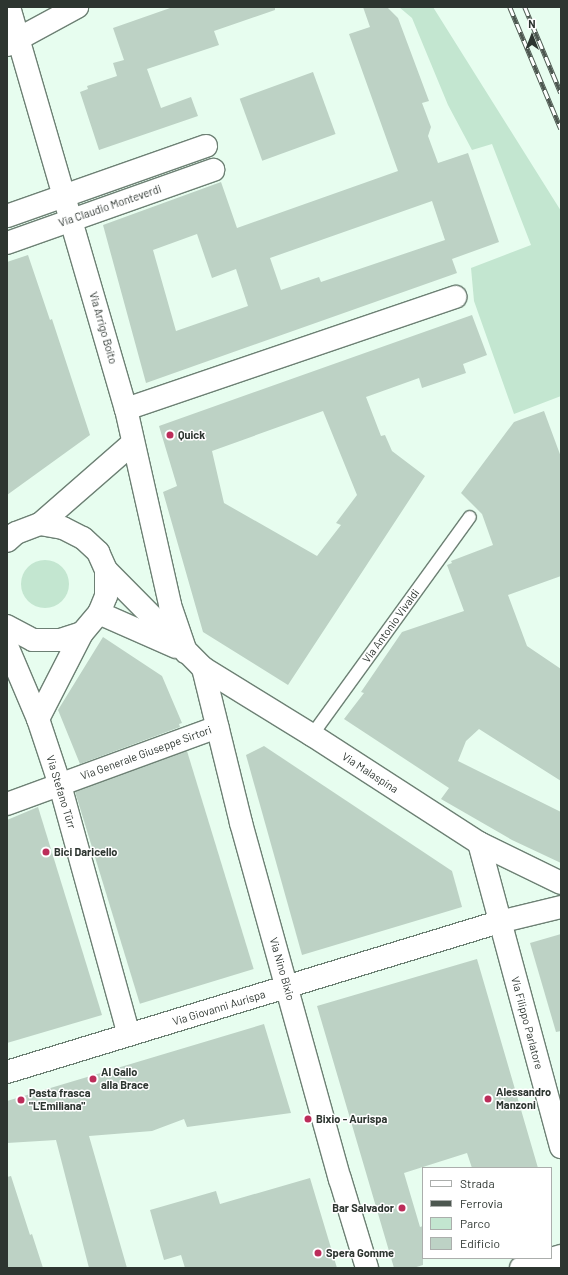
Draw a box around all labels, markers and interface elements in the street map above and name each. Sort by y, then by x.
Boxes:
north arrow [512,16,552,56]
text: N [528,17,536,30]
street label: Via Claudio Monteverdi [57,182,163,230]
street label: Via Arrigo Boito [86,291,120,365]
place label: Quick [178,428,205,442]
marker: Quick [165,430,175,440]
street label: Via Antonio Vivaldi [360,587,422,665]
street label: Via Generale Giuseppe Sirtori [79,723,213,783]
street label: Via Malaspina [339,750,401,796]
street label: Via Stefano Türr [44,754,78,830]
place label: Bici Daricello [54,845,117,859]
marker: Bici Daricello [41,847,51,857]
street label: Via Nino Bixio [267,936,297,1002]
street label: Via Filippo Parlatore [508,975,546,1071]
street label: Via Giovanni Aurispa [171,988,267,1028]
place label: Al Gallo alla Brace [101,1066,149,1092]
marker: Al Gallo alla Brace [88,1074,98,1084]
place label: Alessandro Manzoni [496,1086,551,1112]
place label: Pasta frasca "L'Emiliana" [29,1087,90,1113]
marker: Alessandro Manzoni [483,1094,493,1104]
marker: Pasta frasca "L'Emiliana" [16,1095,26,1105]
place label: Bixio - Aurispa [316,1112,387,1126]
marker: Bixio - Aurispa [303,1114,313,1124]
legend [422,1167,552,1259]
text: Strada [460,1176,495,1190]
text: Ferrovia [460,1196,503,1210]
place label: Bar Salvador [332,1201,394,1215]
marker: Bar Salvador [397,1203,407,1213]
text: Parco [460,1216,490,1230]
text: Edificio [460,1236,500,1250]
place label: Spera Gomme [326,1246,394,1260]
marker: Spera Gomme [313,1248,323,1258]

